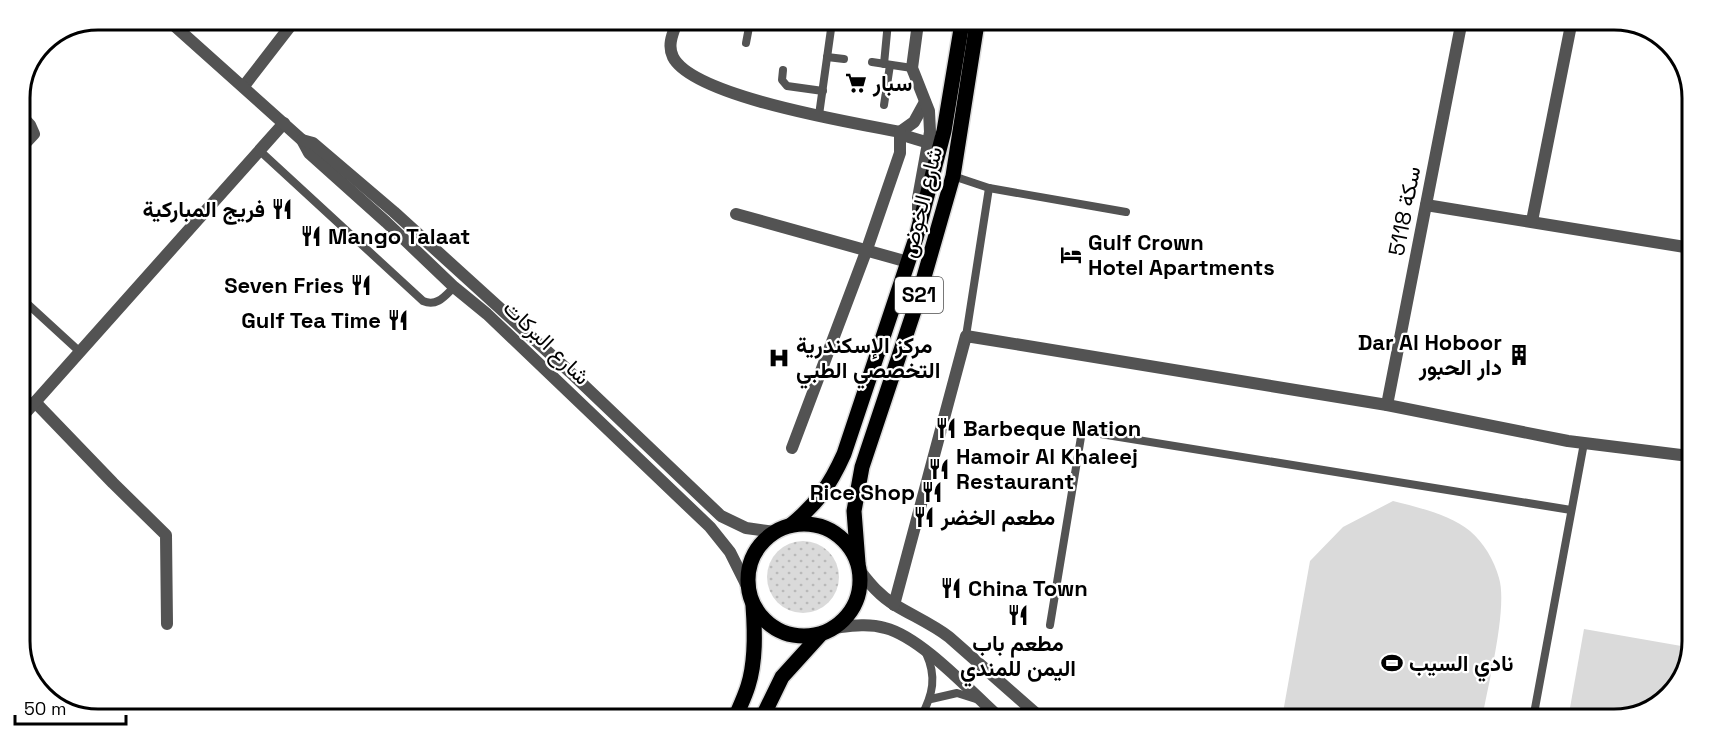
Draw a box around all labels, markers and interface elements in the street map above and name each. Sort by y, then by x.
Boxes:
place label: سبار [872,69,912,97]
supermarket icon: سبار [844,71,868,95]
street label: شارع الخوض [894,144,949,261]
street label: سكة 5118 [1382,164,1426,258]
place label: فريج المباركية [143,195,265,225]
restaurant icon: فريج المباركية [270,197,294,221]
place label: Mango Talaat [328,222,470,250]
restaurant icon: Mango Talaat [299,224,323,248]
place label: Gulf Crown Hotel Apartments [1088,228,1275,281]
hotel icon: Gulf Crown Hotel Apartments [1059,243,1083,267]
place label: Seven Fries [224,271,344,299]
restaurant icon: Seven Fries [349,273,373,297]
road number: S21 [895,277,943,313]
street label: شارع البركات [497,294,596,391]
place label: Gulf Tea Time [241,306,381,334]
restaurant icon: Gulf Tea Time [386,308,410,332]
place label: Dar Al Hoboor دار الحبور [1358,328,1502,381]
place label: مركز الإسكندرية التخصصي الطبي [796,331,940,389]
building icon: Dar Al Hoboor دار الحبور [1507,343,1531,367]
hospital icon: مركز الإسكندرية التخصصي الطبي [767,346,791,370]
place label: Barbeque Nation [963,414,1141,442]
restaurant icon: Barbeque Nation [934,416,958,440]
place label: Hamoir Al Khaleej Restaurant [956,442,1138,495]
restaurant icon: Hamoir Al Khaleej Restaurant [927,457,951,481]
place label: Rice Shop [810,478,915,506]
restaurant icon: Rice Shop [920,480,944,504]
place label: مطعم الخضر [940,503,1055,532]
restaurant icon: مطعم الخضر [912,505,936,529]
place label: China Town [968,574,1088,602]
restaurant icon: China Town [939,576,963,600]
restaurant icon: مطعم باب اليمن للمندي [1006,603,1030,627]
place label: مطعم باب اليمن للمندي [960,629,1076,687]
place label: نادي السيب [1409,649,1514,682]
sports icon: نادي السيب [1380,651,1404,675]
scale bar [15,688,126,726]
text: 50 m [24,697,66,720]

